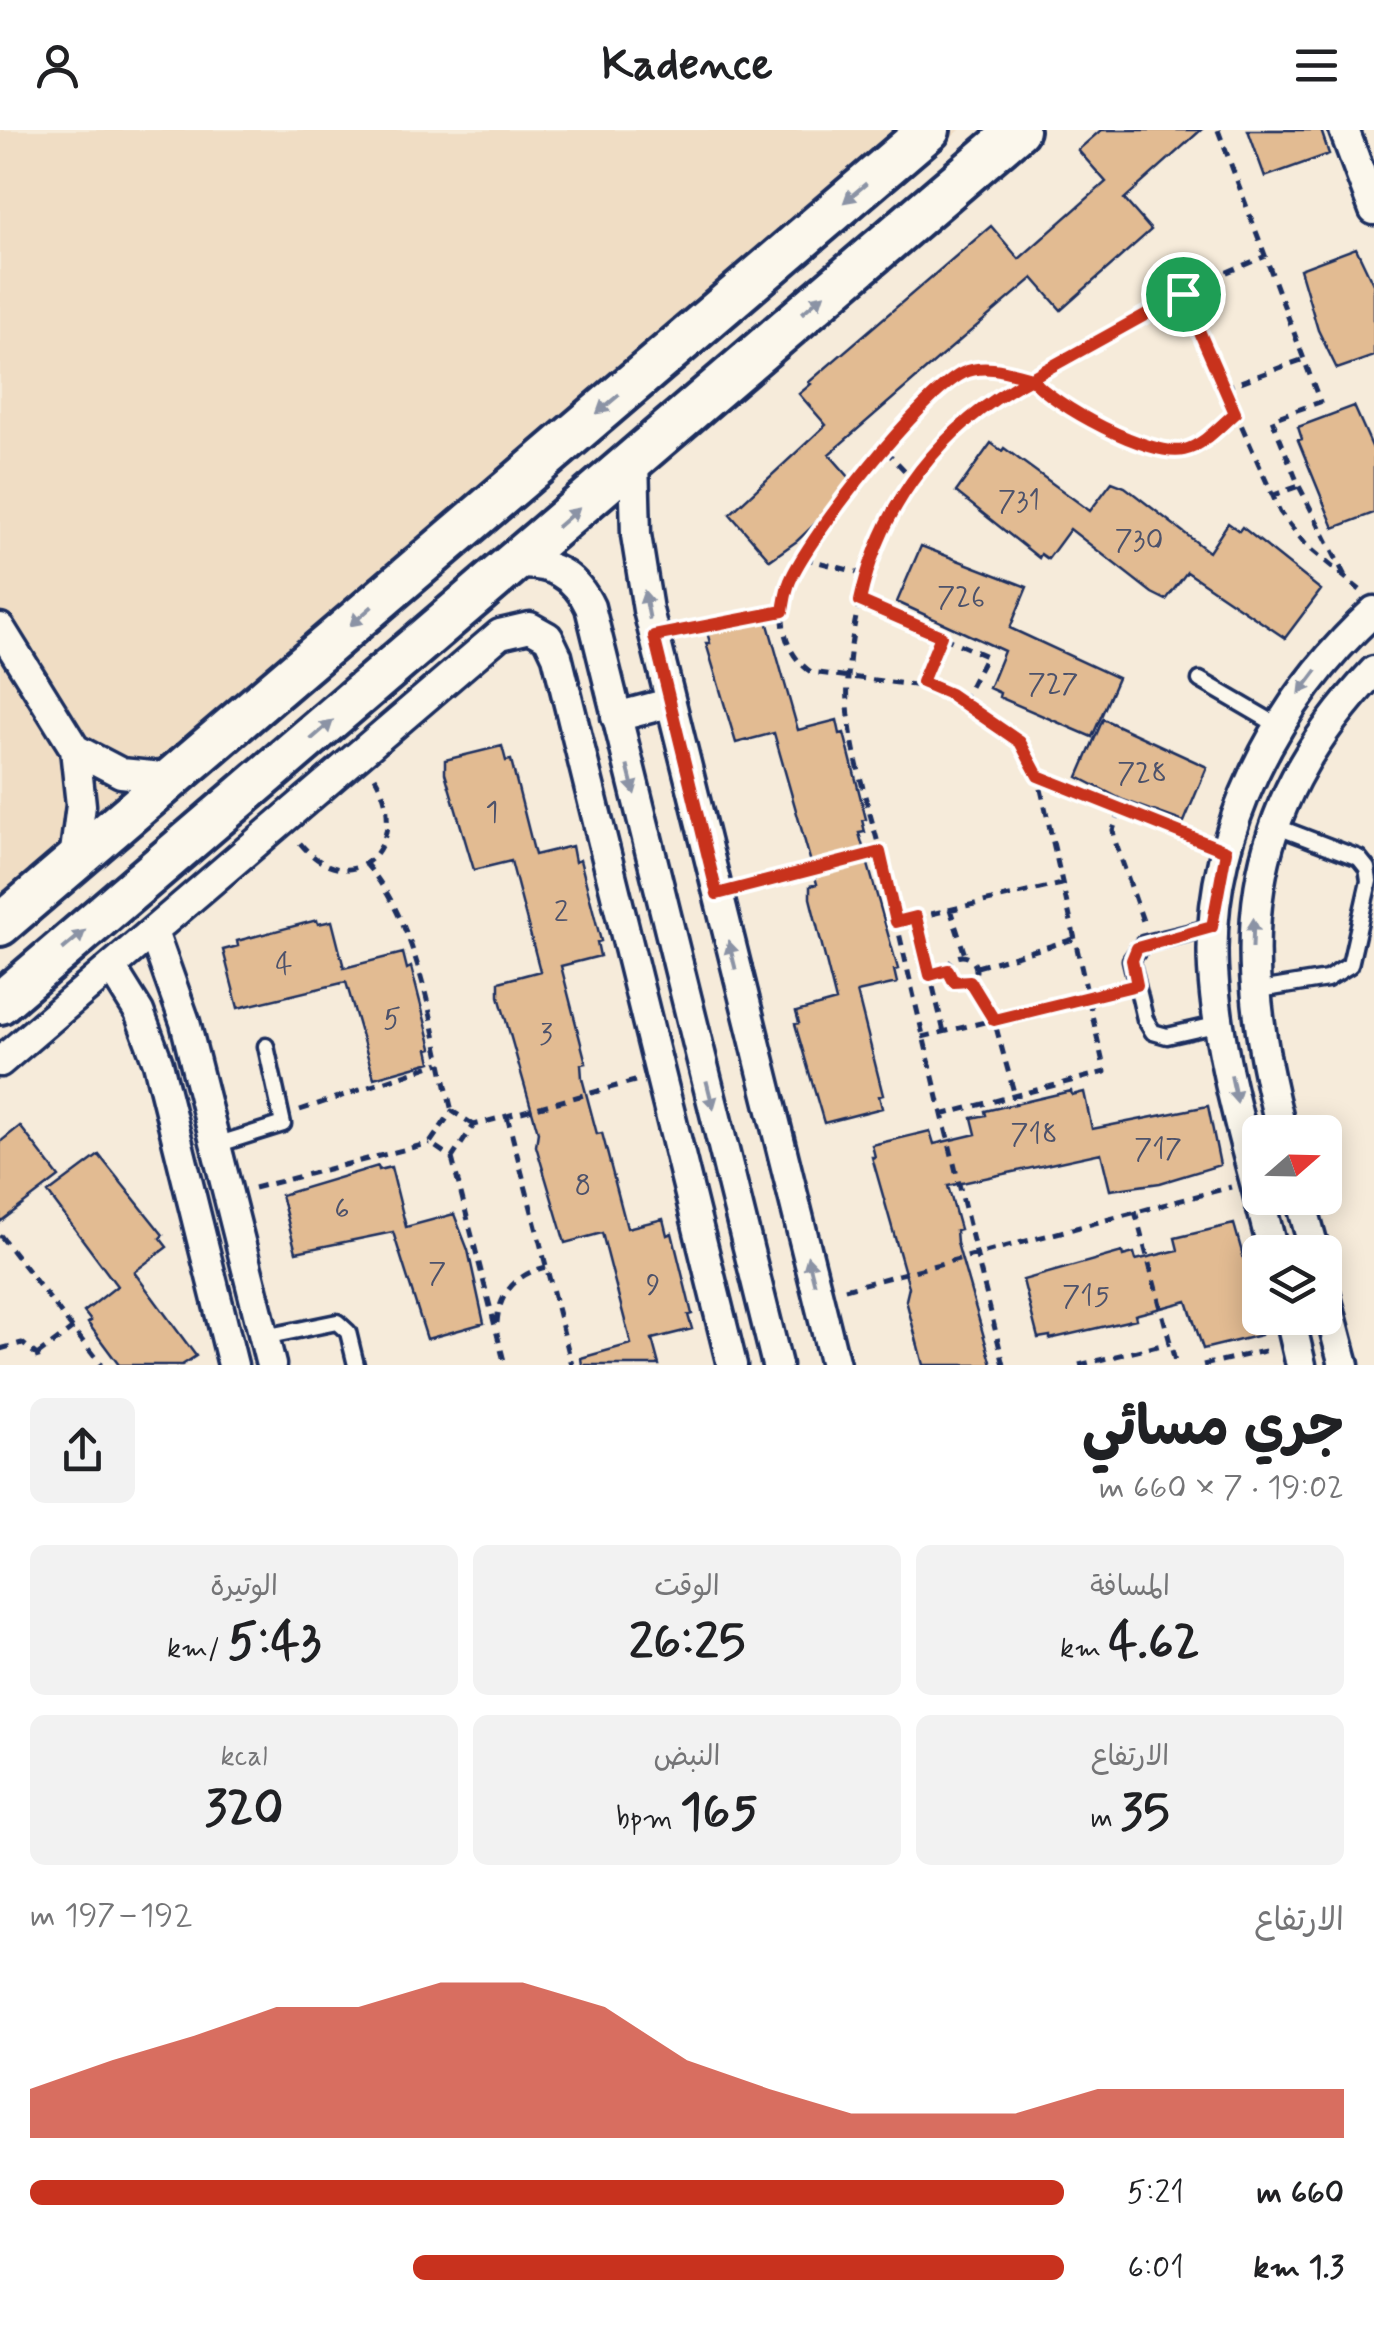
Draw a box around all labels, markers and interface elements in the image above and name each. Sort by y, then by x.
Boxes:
text: Kadence [601,36,773,95]
icon: person [30,38,85,93]
icon: menu [1289,38,1344,93]
one-way arrow [843,182,868,204]
pin [1141,252,1226,337]
icon: arrive [1156,267,1211,322]
one-way arrow [800,294,825,316]
one-way arrow [595,393,620,415]
house number: 731 [998,482,1040,521]
one-way arrow [555,507,580,529]
house number: 730 [1115,521,1163,560]
house number: 726 [937,578,985,617]
one-way arrow [639,589,654,621]
one-way arrow [349,605,374,627]
house number: 727 [1028,665,1078,704]
one-way arrow [1298,669,1318,695]
one-way arrow [309,719,334,741]
house number: 728 [1117,754,1167,793]
one-way arrow [624,765,639,796]
house number: 1 [485,793,499,832]
house number: 2 [554,893,568,932]
one-way arrow [1245,917,1261,949]
one-way arrow [61,929,86,951]
one-way arrow [724,939,740,970]
house number: 4 [275,945,293,984]
house number: 5 [383,1000,401,1039]
house number: 3 [539,1015,553,1054]
one-way arrow [1227,1074,1243,1105]
one-way arrow [702,1080,718,1111]
house number: 718 [1010,1115,1058,1154]
north arrow [1242,1115,1342,1215]
map controls [1242,1115,1342,1335]
house number: 717 [1134,1130,1182,1169]
house number: 8 [575,1166,591,1205]
house number: 6 [334,1190,350,1229]
button: layers [1242,1235,1342,1335]
house number: 7 [428,1254,446,1293]
one-way arrow [803,1254,819,1285]
house number: 9 [646,1266,660,1305]
house number: 715 [1062,1277,1110,1316]
text: جري مسائي [1082,1393,1344,1465]
button: share [30,1398,135,1503]
text: 19:02 · 7 × 660 m [1099,1467,1344,1509]
text: الوتيرة [210,1569,278,1606]
text: الوقت [654,1569,720,1606]
text: المسافة [1090,1569,1170,1606]
text: 5:43 [228,1610,321,1676]
text: 26:25 [629,1610,745,1676]
text: 4.62 [1108,1610,1200,1676]
text: /km [167,1631,228,1668]
text: km [1060,1631,1108,1668]
text: kcal [220,1739,268,1776]
text: النبض [654,1739,720,1776]
text: الارتفاع [1091,1739,1169,1776]
text: 320 [204,1776,284,1842]
text: 165 [680,1780,758,1846]
text: 35 [1120,1780,1170,1846]
text: bpm [616,1801,680,1838]
text: m [1090,1801,1120,1838]
text: 192–197 m [30,1895,192,1937]
text: الارتفاع [1254,1900,1344,1942]
text: 5:21 [1127,2172,1184,2214]
text: 660 m [1257,2172,1344,2214]
text: 6:01 [1127,2247,1184,2289]
text: 1.3 km [1253,2247,1344,2289]

